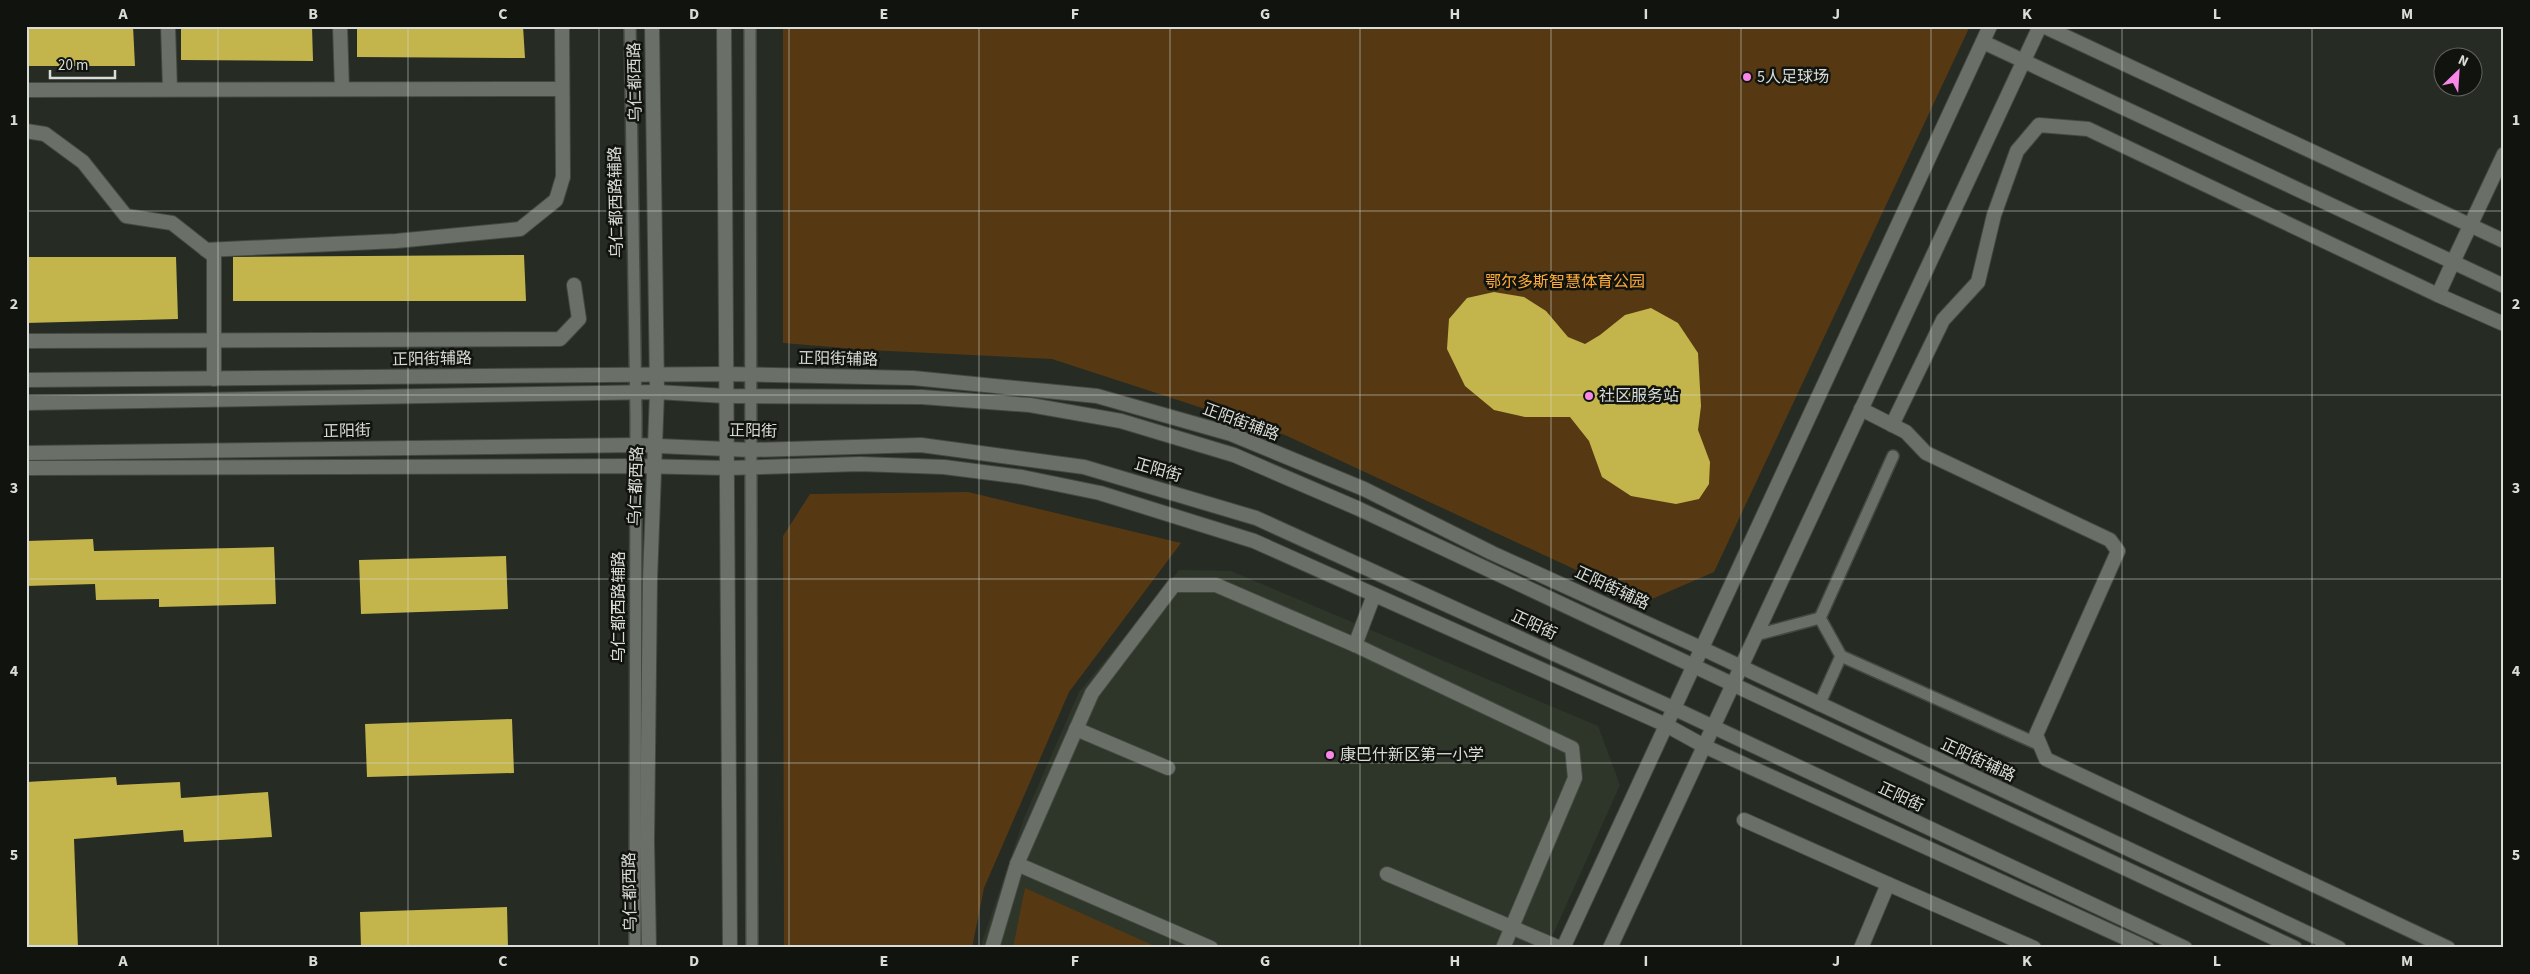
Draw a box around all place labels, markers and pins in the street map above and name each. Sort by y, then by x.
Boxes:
place label: 5人足球场 [1757,66,1829,88]
marker: 5人足球场 [1741,71,1753,83]
place label: 社区服务站 [1599,385,1679,407]
marker: 社区服务站 [1583,390,1595,402]
place label: 康巴什新区第一小学 [1340,744,1484,766]
marker: 康巴什新区第一小学 [1324,749,1336,761]

